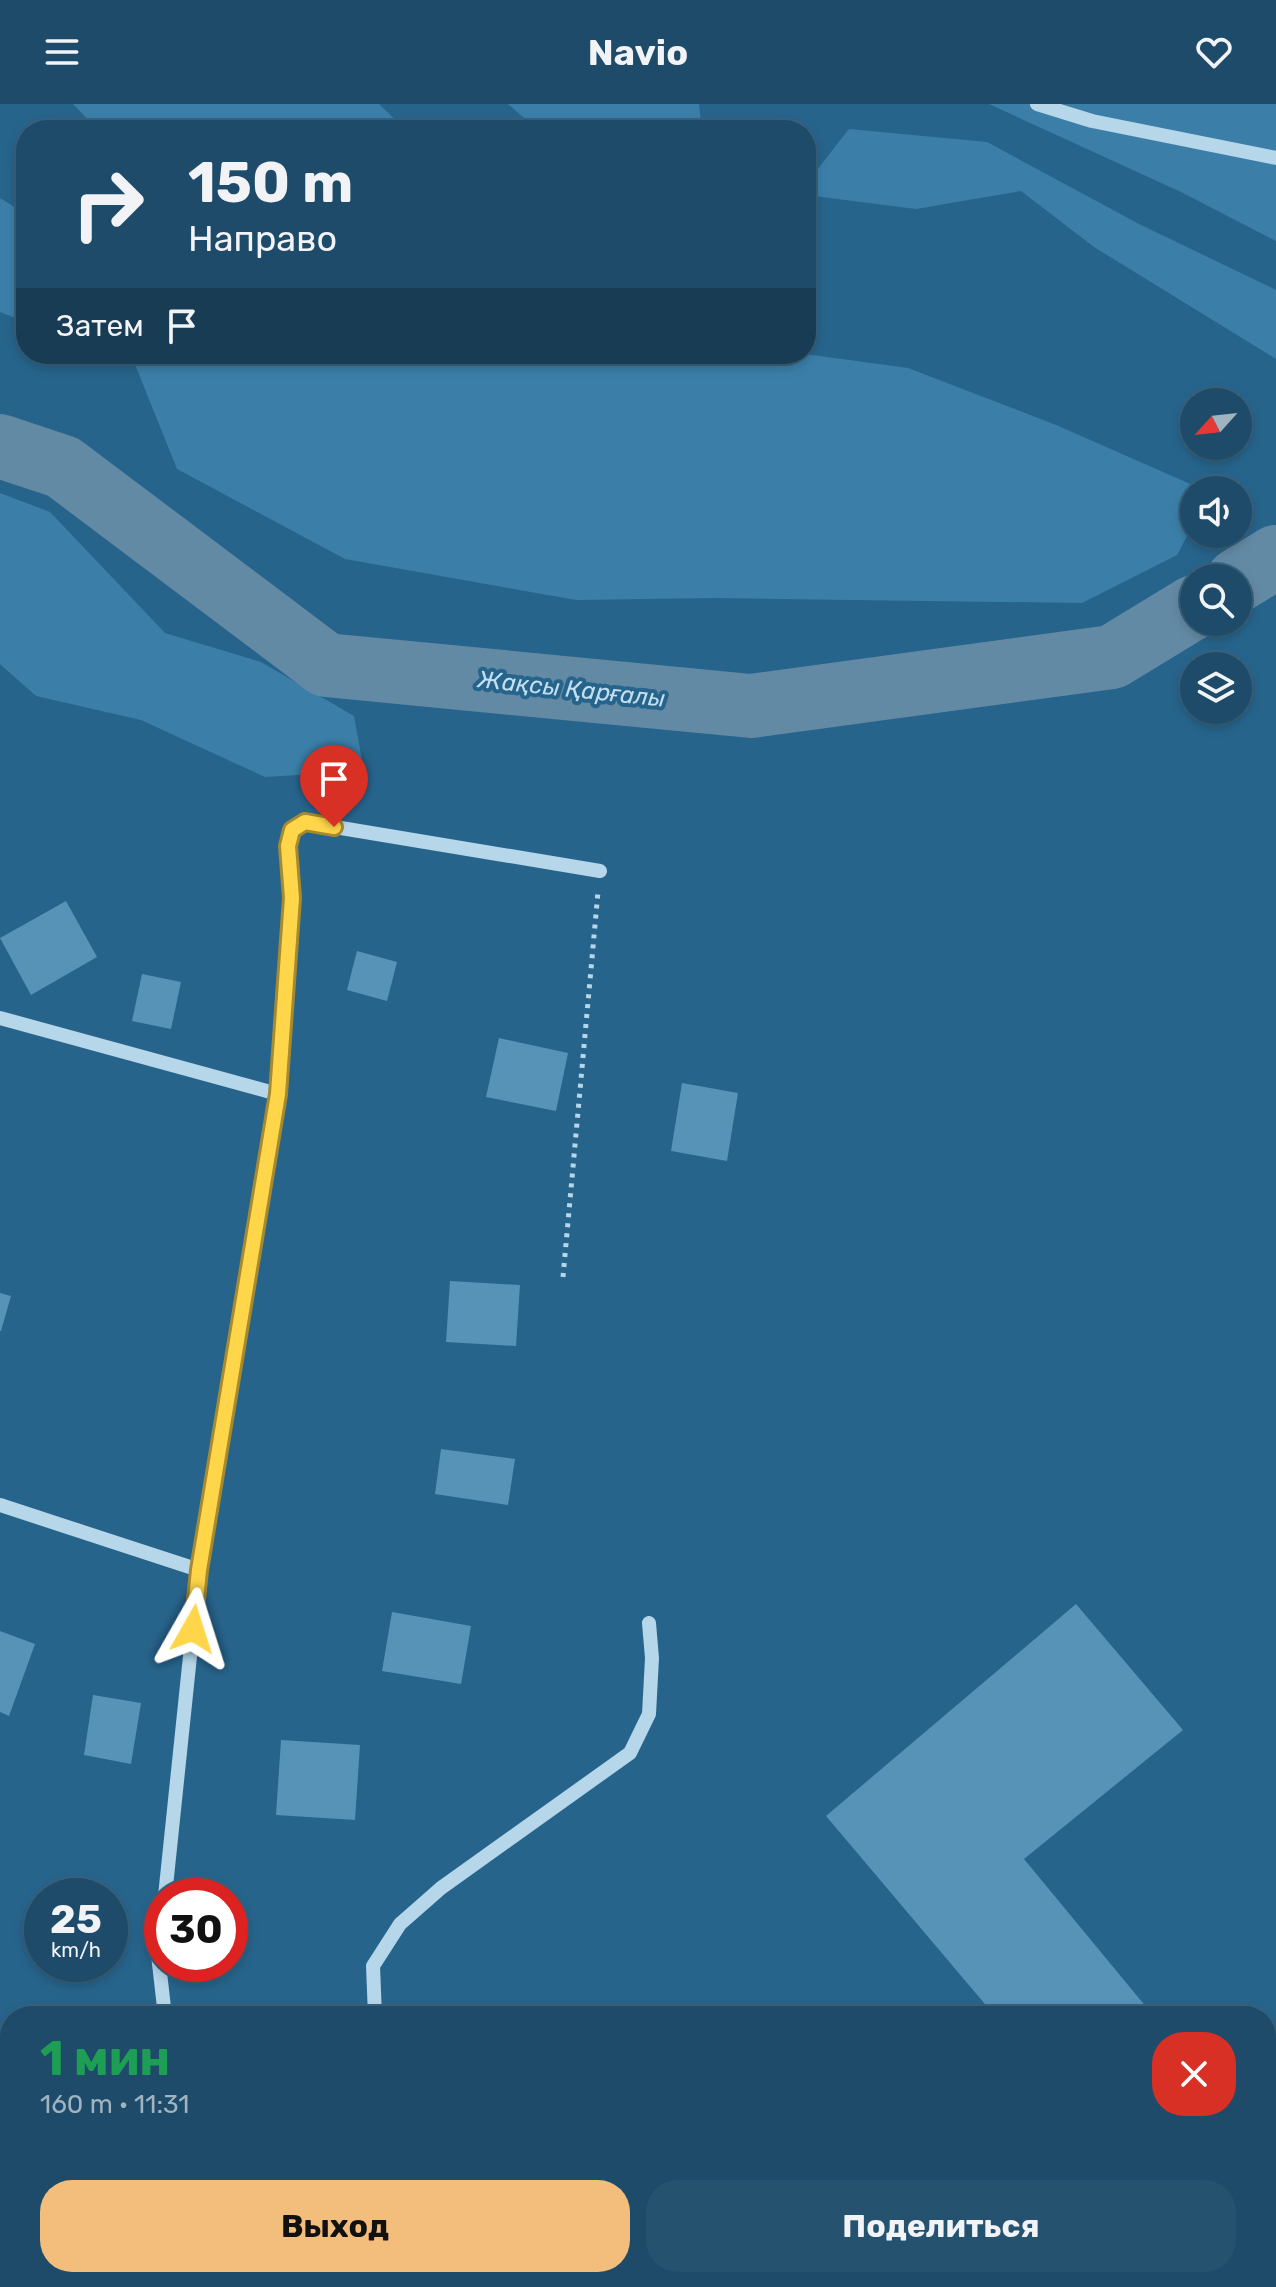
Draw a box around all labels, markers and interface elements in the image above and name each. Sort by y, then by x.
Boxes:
icon: menu [40,30,84,74]
icon: heart [1192,30,1236,74]
text: Navio [588,31,688,74]
text: 150 m [188,150,353,216]
icon: right [56,152,160,256]
text: Направо [188,217,337,260]
icon: arrive [160,304,204,348]
text: Затем [56,308,144,344]
north arrow [1180,388,1252,460]
map controls [1180,388,1252,724]
button: sound [1180,476,1252,548]
button: search [1180,564,1252,636]
button: layers [1180,652,1252,724]
water label: Жақсы Қарғалы [476,665,666,713]
pin [300,745,368,827]
icon: arrive [312,757,356,801]
position arrow [151,1587,235,1671]
speed limit sign: 30 [144,1878,248,1982]
text: 25 [50,1896,102,1943]
text: km/h [51,1938,101,1962]
text: 1 мин [40,2030,170,2087]
button: close [1152,2032,1236,2116]
text: 160 m · 11:31 [40,2089,189,2120]
button: Выход [40,2180,630,2272]
button: Поделиться [646,2180,1236,2272]

